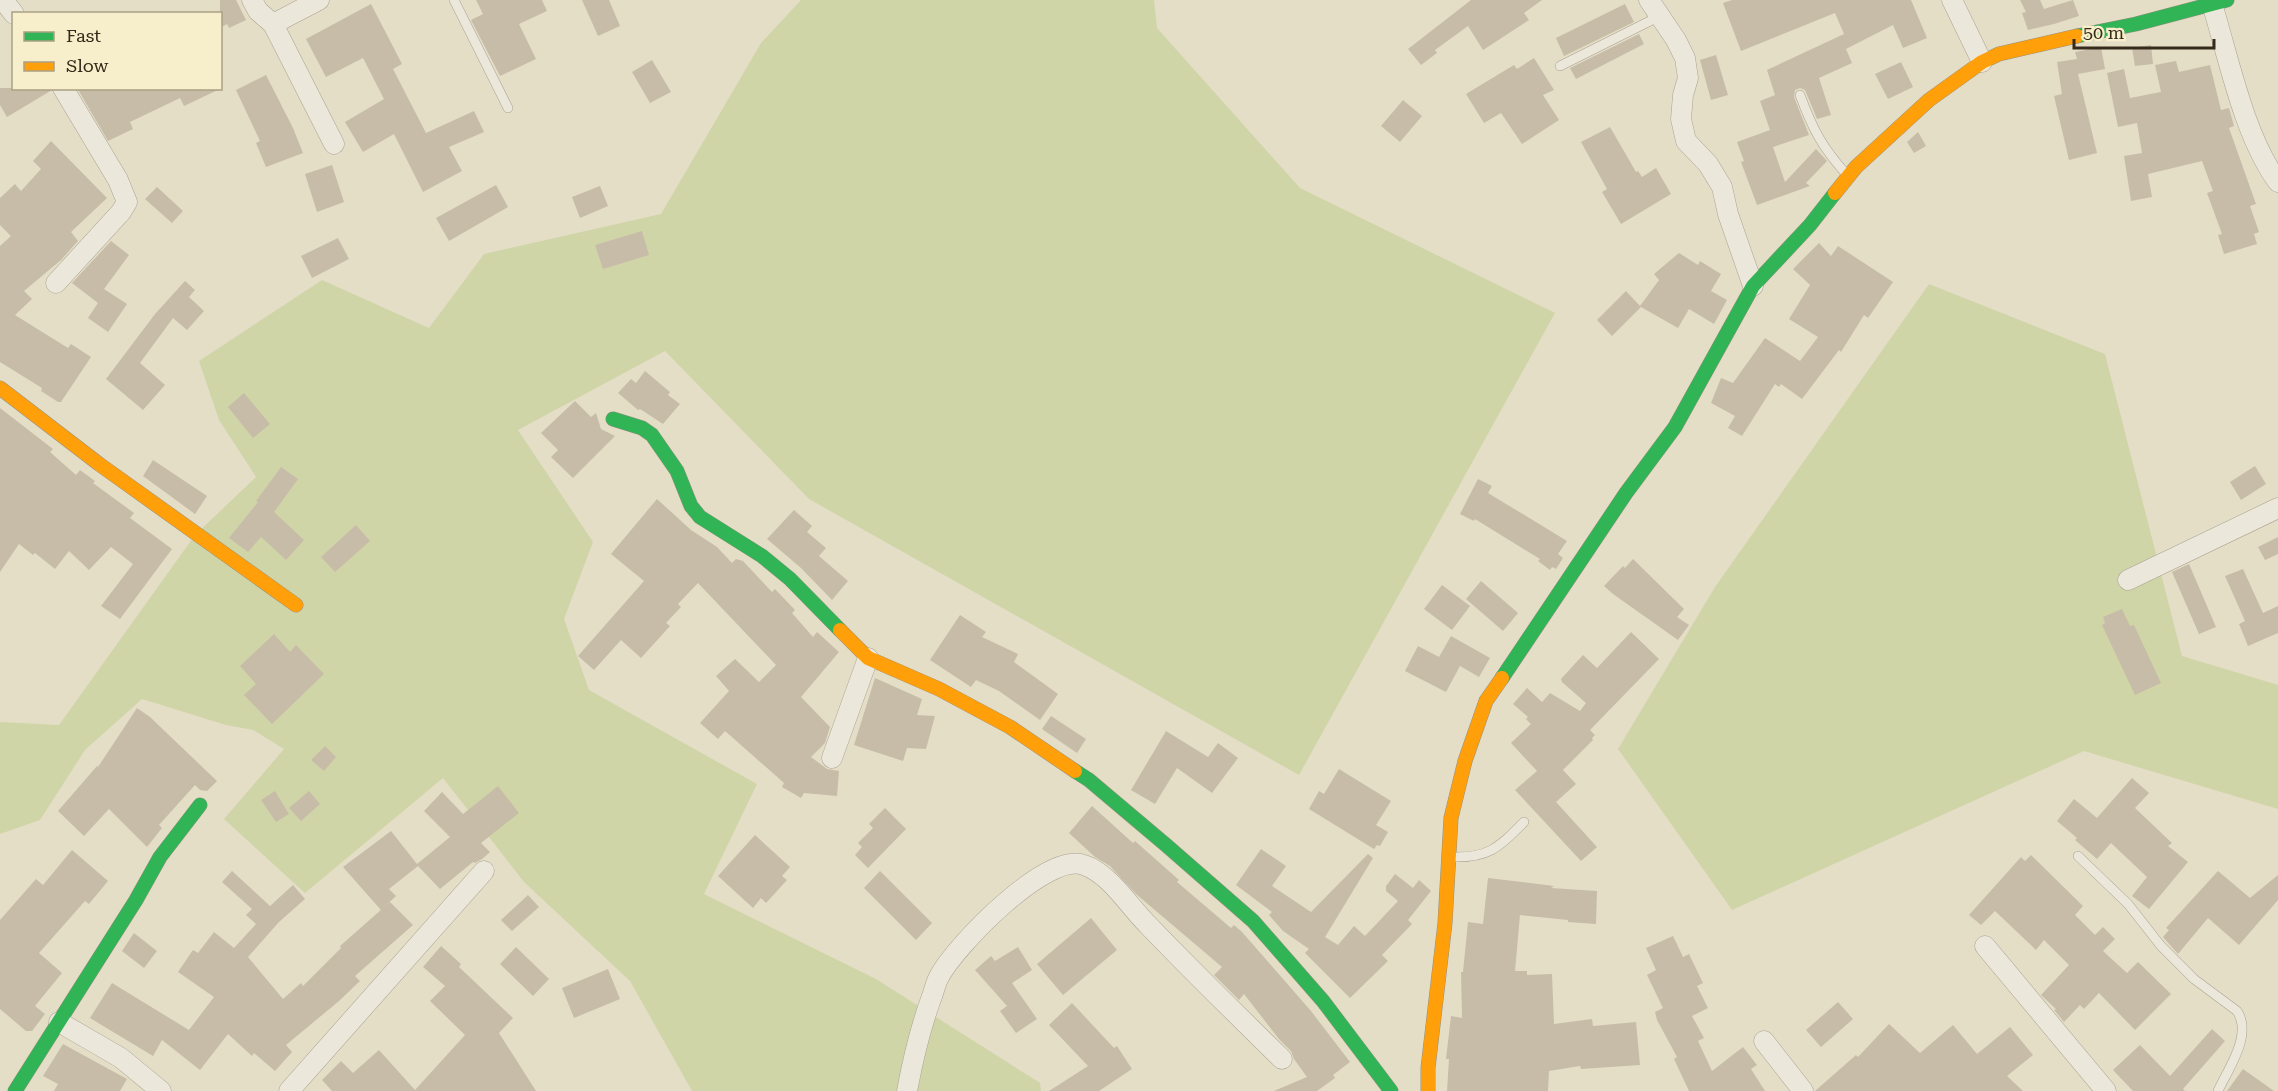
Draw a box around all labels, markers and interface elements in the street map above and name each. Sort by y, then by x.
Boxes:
legend [12,12,222,90]
scale bar [2074,12,2214,50]
text: 50 m [2083,22,2124,43]
text: Fast [66,25,101,46]
text: Slow [66,55,108,76]

